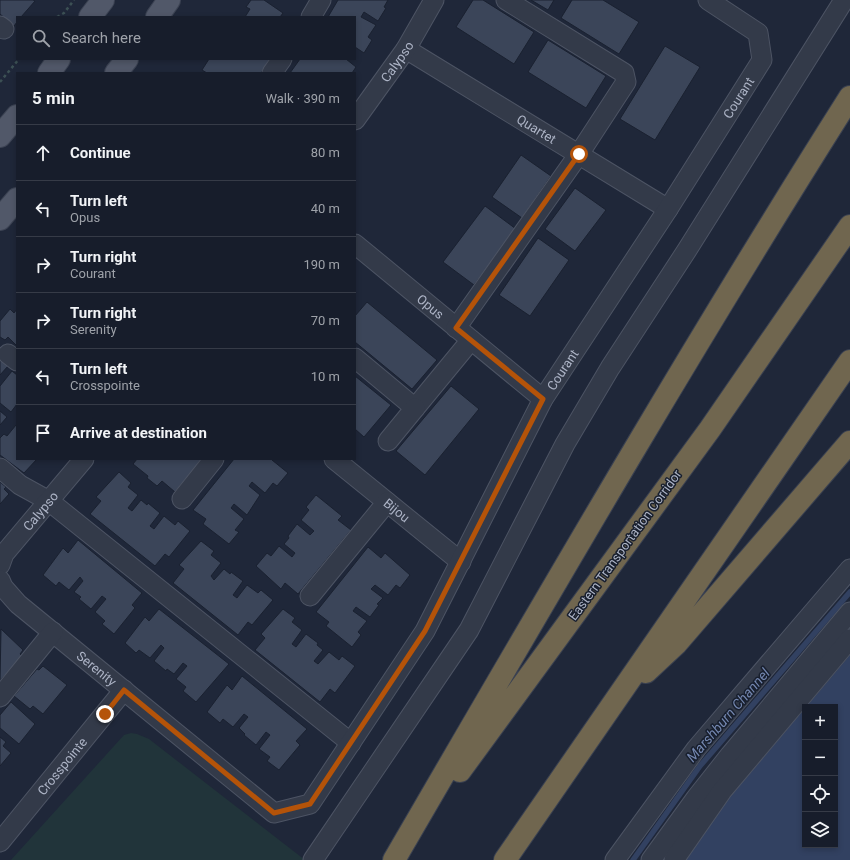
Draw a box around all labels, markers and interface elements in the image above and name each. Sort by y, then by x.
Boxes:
search box [16,16,356,60]
icon: search [30,27,52,49]
text: Search here [62,29,141,47]
street label: Calypso [377,39,416,85]
street label: Courant [720,74,757,121]
text: 5 min [32,88,75,108]
text: Walk · 390 m [265,91,340,106]
street label: Quartet [514,111,559,146]
icon: ahead [32,142,54,164]
text: Continue [70,144,131,162]
text: 80 m [311,145,340,160]
route start [570,145,588,163]
text: Turn left [70,192,127,210]
icon: left [32,198,54,220]
text: 40 m [311,201,340,216]
text: Opus [70,210,100,225]
text: Turn right [70,248,136,266]
icon: right [32,254,54,276]
text: 190 m [303,257,340,272]
text: Courant [70,266,116,281]
street label: Opus [414,291,447,322]
text: Turn right [70,304,136,322]
icon: right [32,310,54,332]
text: 70 m [311,313,340,328]
text: Serenity [70,322,117,337]
street label: Courant [543,346,581,393]
text: Turn left [70,360,127,378]
icon: left [32,366,54,388]
text: 10 m [311,369,340,384]
text: Crosspointe [70,378,140,393]
icon: arrive [32,422,54,444]
text: Arrive at destination [70,424,207,442]
street label: Eastern Transportation Corridor [565,466,685,623]
street label: Calypso [20,488,61,533]
street label: Bijou [381,495,413,525]
street label: Serenity [74,648,120,689]
water label: Marshburn Channel [683,665,773,765]
map controls [802,704,838,848]
button: + [802,704,838,740]
route end [96,705,114,723]
street label: Crosspointe [34,734,90,798]
button: − [802,740,838,776]
button: locate [802,776,838,812]
button: layers [802,812,838,848]

